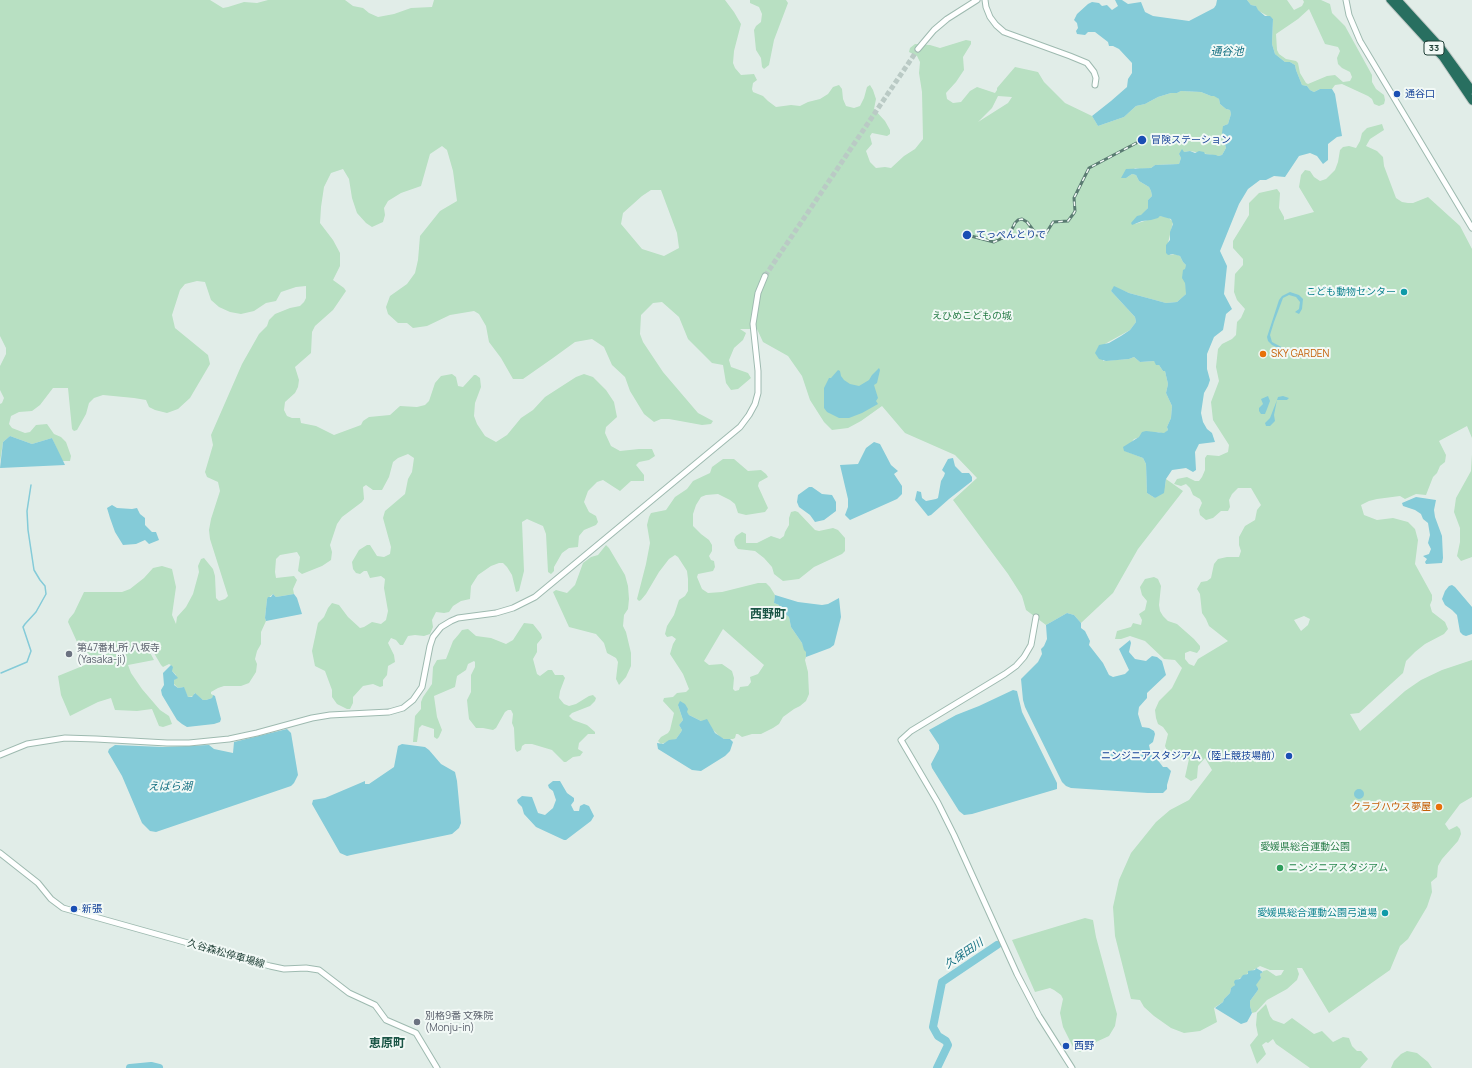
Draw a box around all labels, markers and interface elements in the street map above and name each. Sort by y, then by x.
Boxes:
road number: 33 [1424,41,1444,55]
water label: 通谷池 [1211,45,1243,59]
place label: 通谷口 [1405,88,1435,100]
marker: 通谷口 [1392,89,1402,99]
marker: 冒険ステーション [1136,134,1148,146]
place label: 冒険ステーション [1151,134,1231,146]
marker: てっぺんとりで [961,229,973,241]
place label: てっぺんとりで [976,229,1046,241]
place label: こども動物センター [1306,286,1396,298]
marker: こども動物センター [1399,287,1409,297]
park label: えひめこどもの城 [932,310,1012,322]
place label: SKY GARDEN [1271,348,1329,360]
marker: SKY GARDEN [1258,349,1268,359]
district label: 西野町 [750,608,786,622]
place label: 第47番札所 八坂寺 (Yasaka-ji) [77,642,160,666]
marker: 第47番札所 八坂寺 (Yasaka-ji) [64,649,74,659]
place label: ニンジニアスタジアム（陸上競技場前） [1101,750,1281,762]
marker: ニンジニアスタジアム（陸上競技場前） [1284,751,1294,761]
water label: えばら湖 [148,780,192,794]
place label: クラブハウス夢屋 [1351,801,1431,813]
marker: クラブハウス夢屋 [1434,802,1444,812]
park label: 愛媛県総合運動公園 [1260,841,1350,853]
place label: ニンジニアスタジアム [1288,862,1388,874]
marker: ニンジニアスタジアム [1275,863,1285,873]
place label: 新張 [82,903,102,915]
marker: 新張 [69,904,79,914]
place label: 愛媛県総合運動公園弓道場 [1257,907,1377,919]
marker: 愛媛県総合運動公園弓道場 [1380,908,1390,918]
water label: 久保田川 [942,936,986,972]
street label: 久谷森松停車場線 [186,937,266,971]
place label: 別格9番 文殊院 (Monju-in) [425,1010,493,1034]
marker: 別格9番 文殊院 (Monju-in) [412,1017,422,1027]
district label: 恵原町 [369,1037,405,1051]
place label: 西野 [1074,1040,1094,1052]
marker: 西野 [1061,1041,1071,1051]

